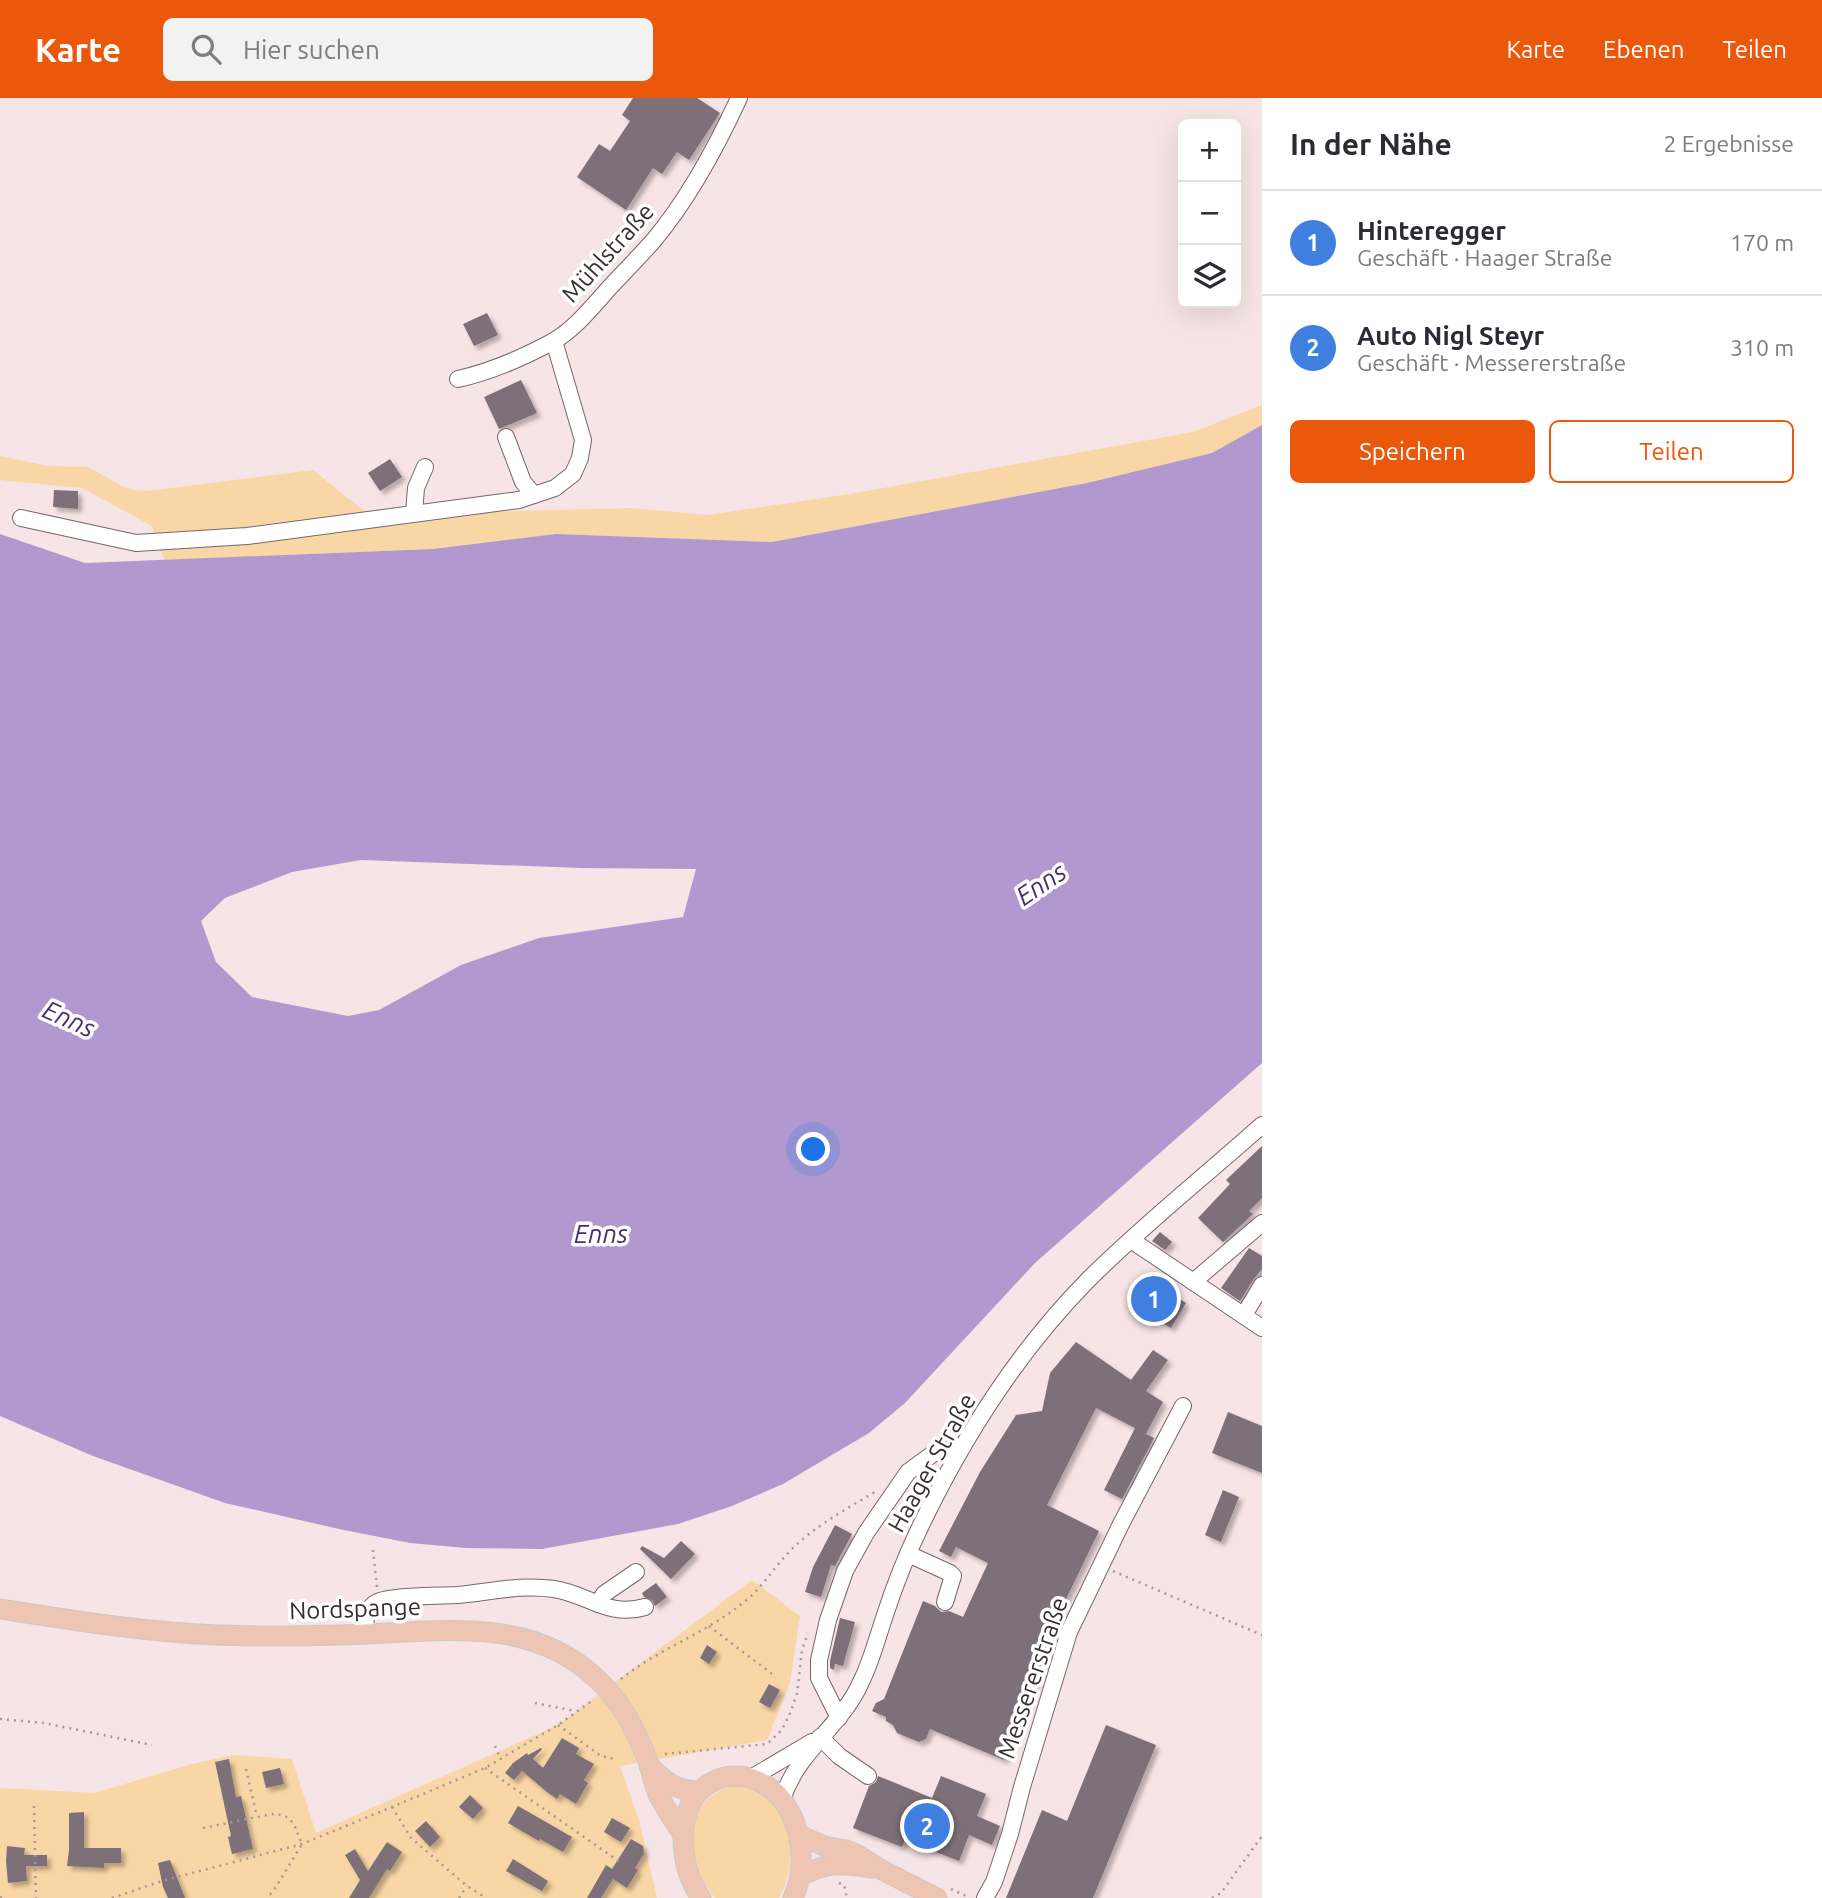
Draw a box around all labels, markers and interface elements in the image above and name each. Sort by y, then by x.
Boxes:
search box [163,18,653,81]
icon: search [187,30,225,68]
text: Karte [35,31,121,68]
text: Hier suchen [243,35,380,64]
text: Karte [1506,36,1565,63]
text: Ebenen [1603,36,1684,63]
text: Teilen [1722,36,1787,63]
map controls [1178,119,1241,308]
button: + [1178,119,1241,182]
text: In der Nähe [1290,127,1452,161]
text: 2 Ergebnisse [1663,131,1794,156]
button: − [1178,182,1241,245]
street label: Mühlstraße [556,198,659,308]
text: Hinteregger [1357,216,1506,245]
text: 1 [1307,230,1319,255]
text: 170 m [1730,230,1794,255]
button: layers [1178,245,1241,308]
text: Geschäft · Haager Straße [1357,245,1612,270]
text: Auto Nigl Steyr [1357,321,1544,350]
text: 2 [1307,335,1319,360]
text: 310 m [1730,335,1794,360]
text: Geschäft · Messererstraße [1357,350,1626,375]
button: Speichern [1290,420,1535,483]
button: Teilen [1549,420,1794,483]
water label: Enns [1010,856,1071,911]
water label: Enns [39,994,100,1043]
your location [796,1132,830,1166]
water label: Enns [574,1219,628,1248]
pin: 1 [1131,1273,1177,1325]
street label: Haager Straße [882,1389,981,1537]
street label: Nordspange [289,1593,421,1624]
street label: Messererstraße [992,1594,1073,1762]
pin: 2 [904,1800,950,1852]

